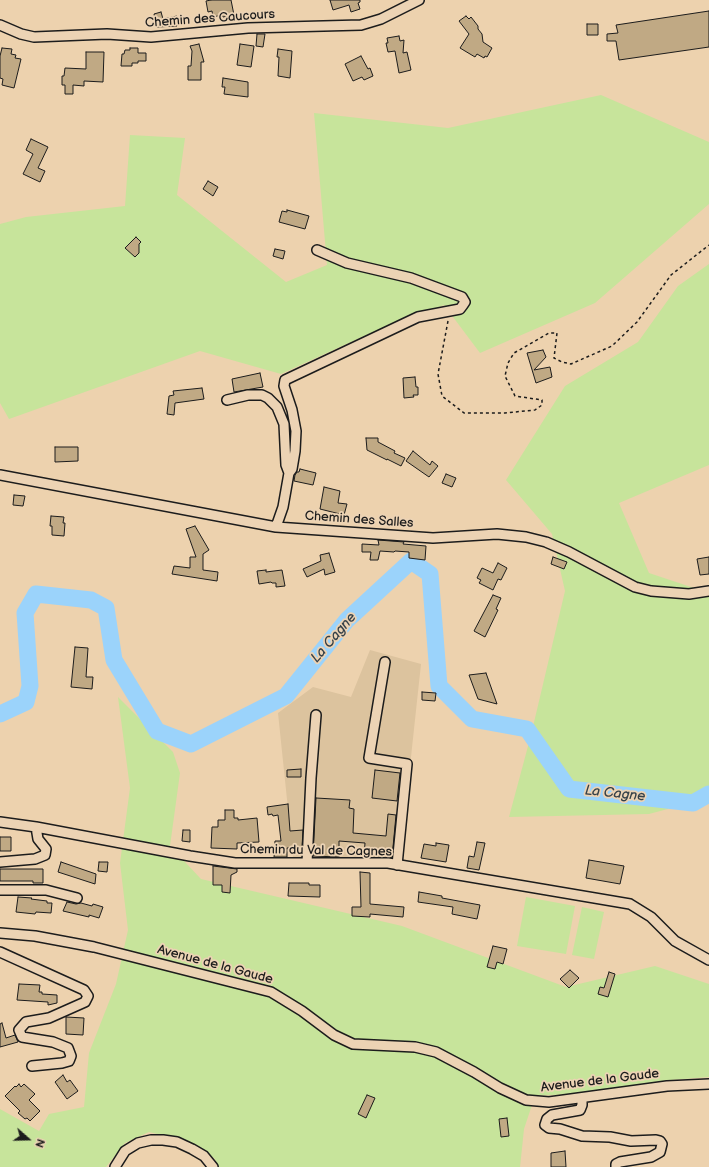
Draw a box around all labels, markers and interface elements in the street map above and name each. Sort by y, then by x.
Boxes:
street label: Chemin des Caucours [144,7,276,31]
street label: Chemin des Salles [304,508,414,532]
water label: La Cagne [308,610,360,666]
water label: La Cagne [584,782,646,806]
street label: Chemin du Val de Cagnes [240,842,392,860]
street label: Avenue de la Gaude [156,942,274,988]
street label: Avenue de la Gaude [540,1066,660,1096]
north arrow [8,1119,48,1159]
text: N [32,1137,47,1149]

